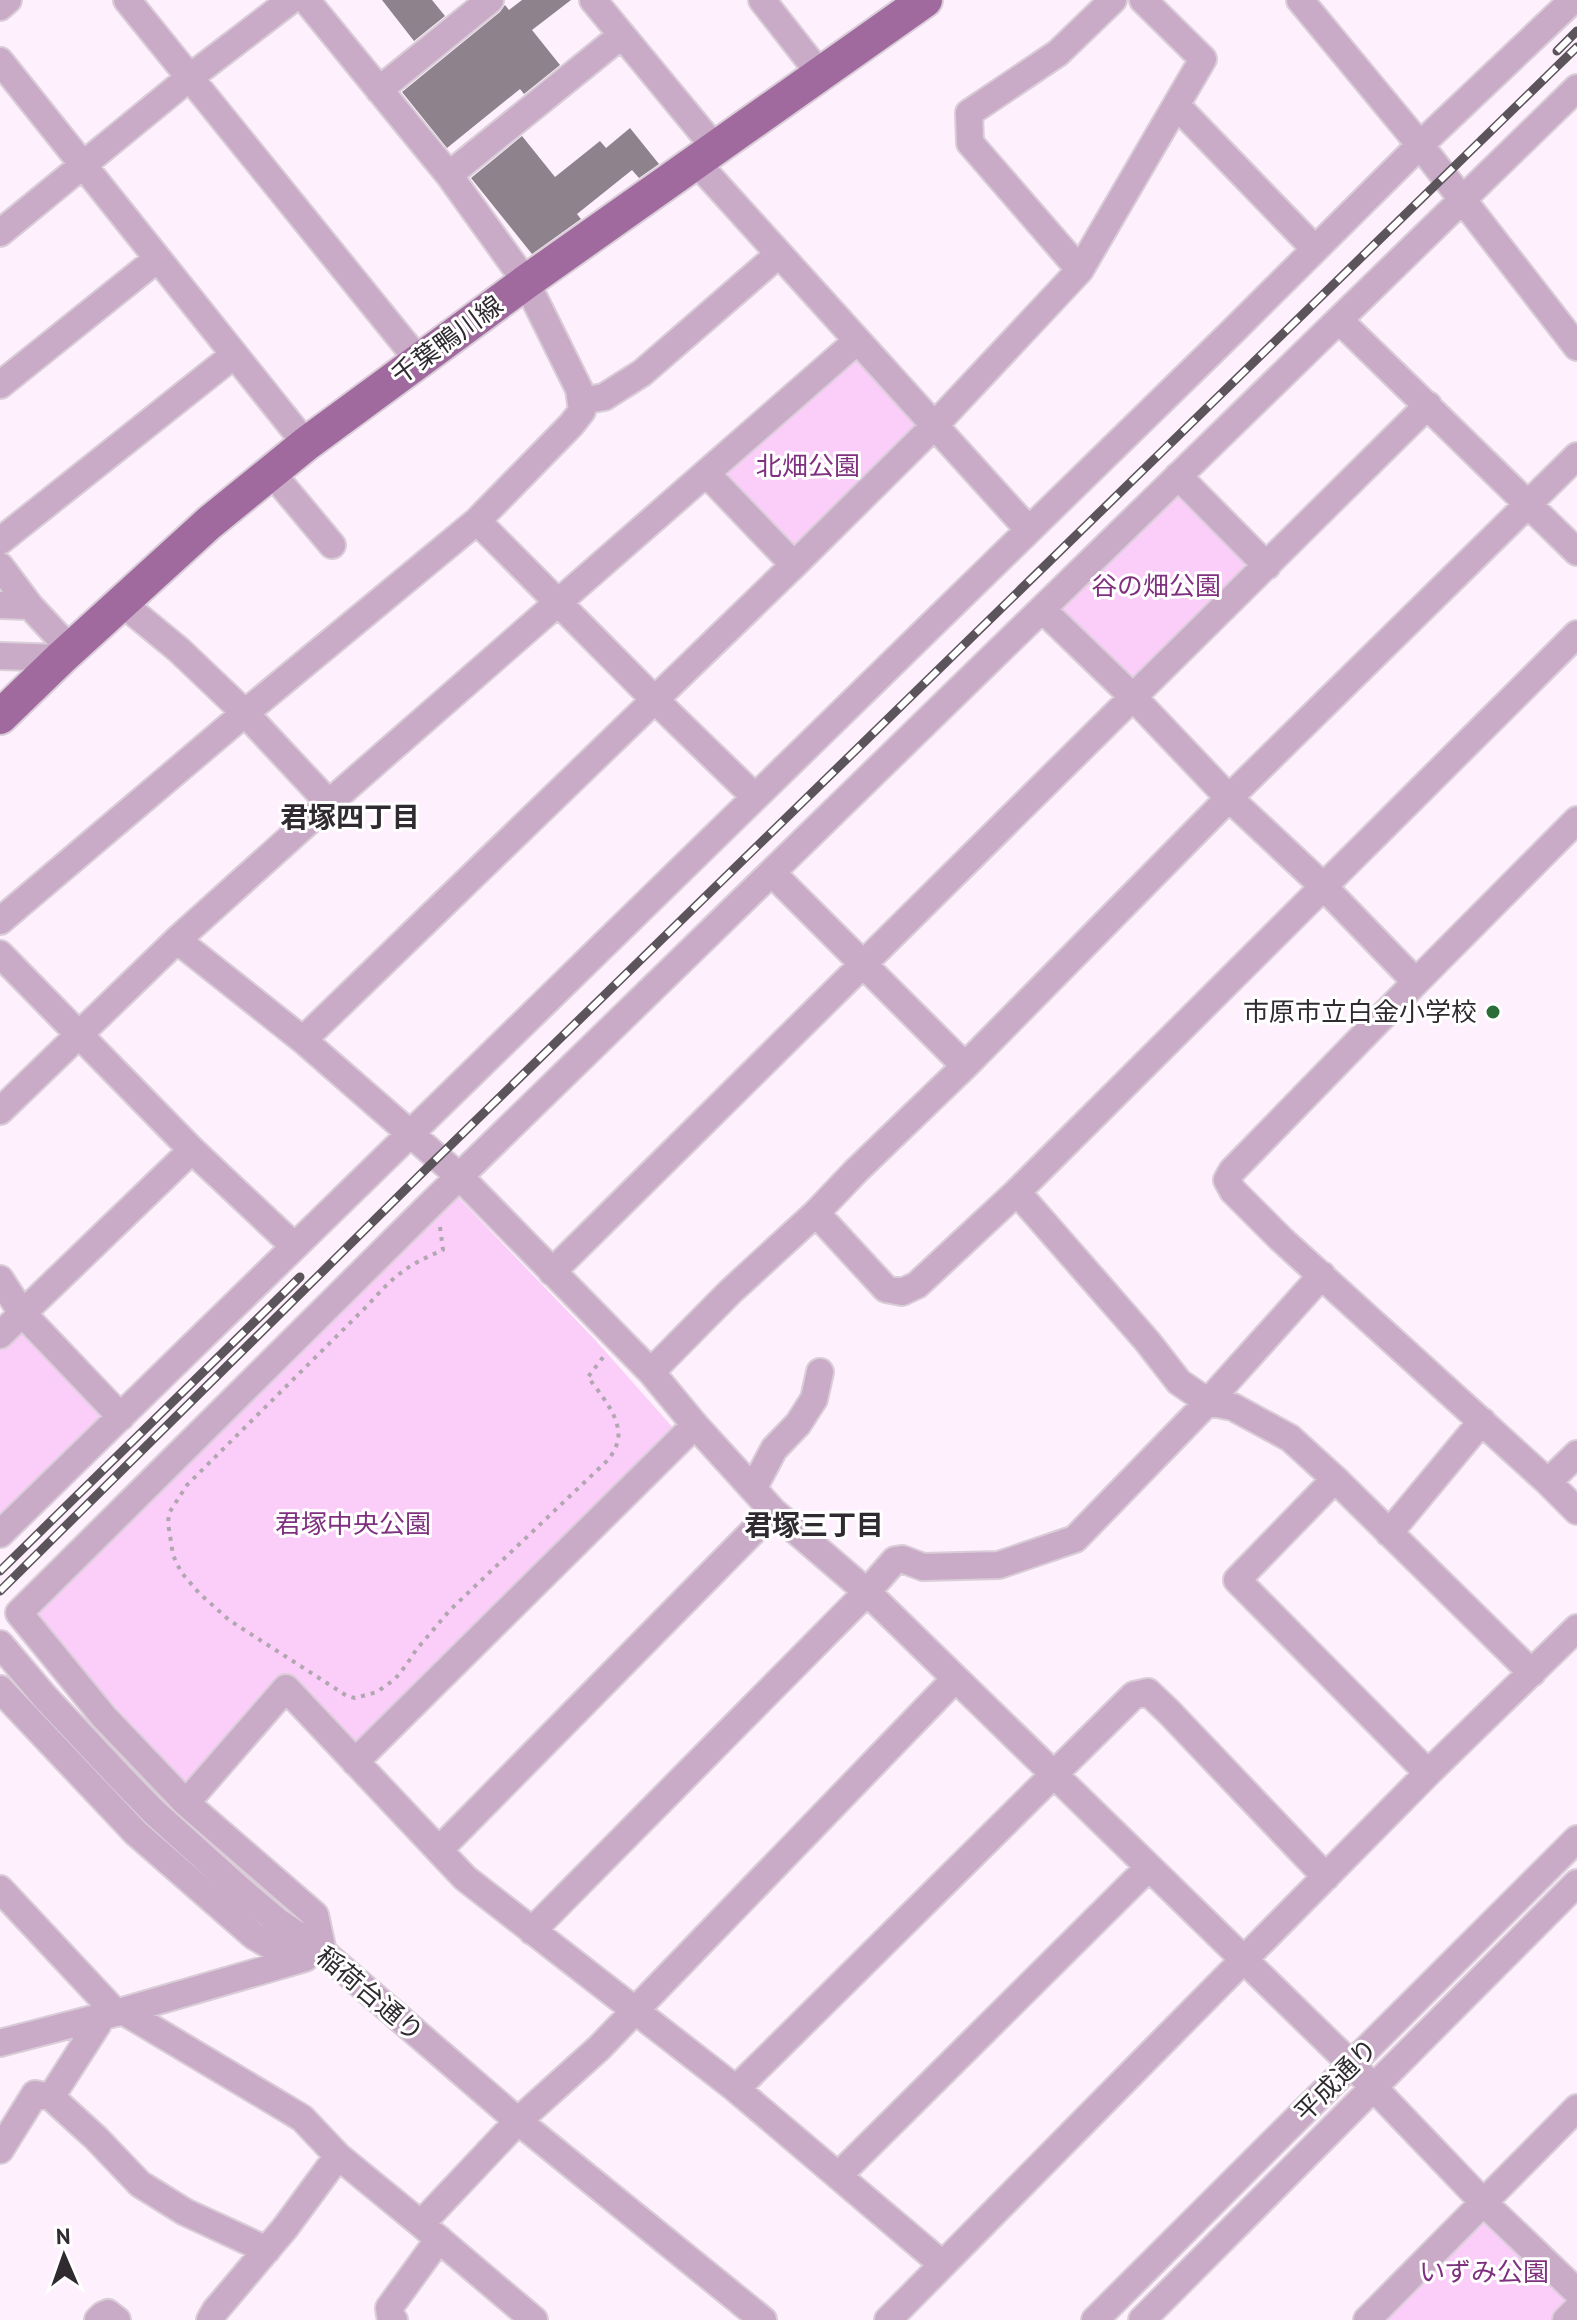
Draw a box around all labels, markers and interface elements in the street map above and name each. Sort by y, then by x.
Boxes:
street label: 千葉鴨川線 [384,288,509,391]
park label: 北畑公園 [756,449,860,482]
park label: 谷の畑公園 [1091,569,1221,602]
district label: 君塚四丁目 [280,798,420,835]
place label: 市原市立白金小学校 [1243,995,1477,1028]
marker: 市原市立白金小学校 [1484,1003,1502,1021]
district label: 君塚三丁目 [744,1506,884,1543]
park label: 君塚中央公園 [275,1507,431,1540]
street label: 稲荷台通り [310,1939,431,2048]
street label: 平成通り [1287,2031,1384,2128]
north arrow [24,2216,104,2296]
text: N [56,2222,71,2250]
park label: いずみ公園 [1419,2255,1549,2288]

